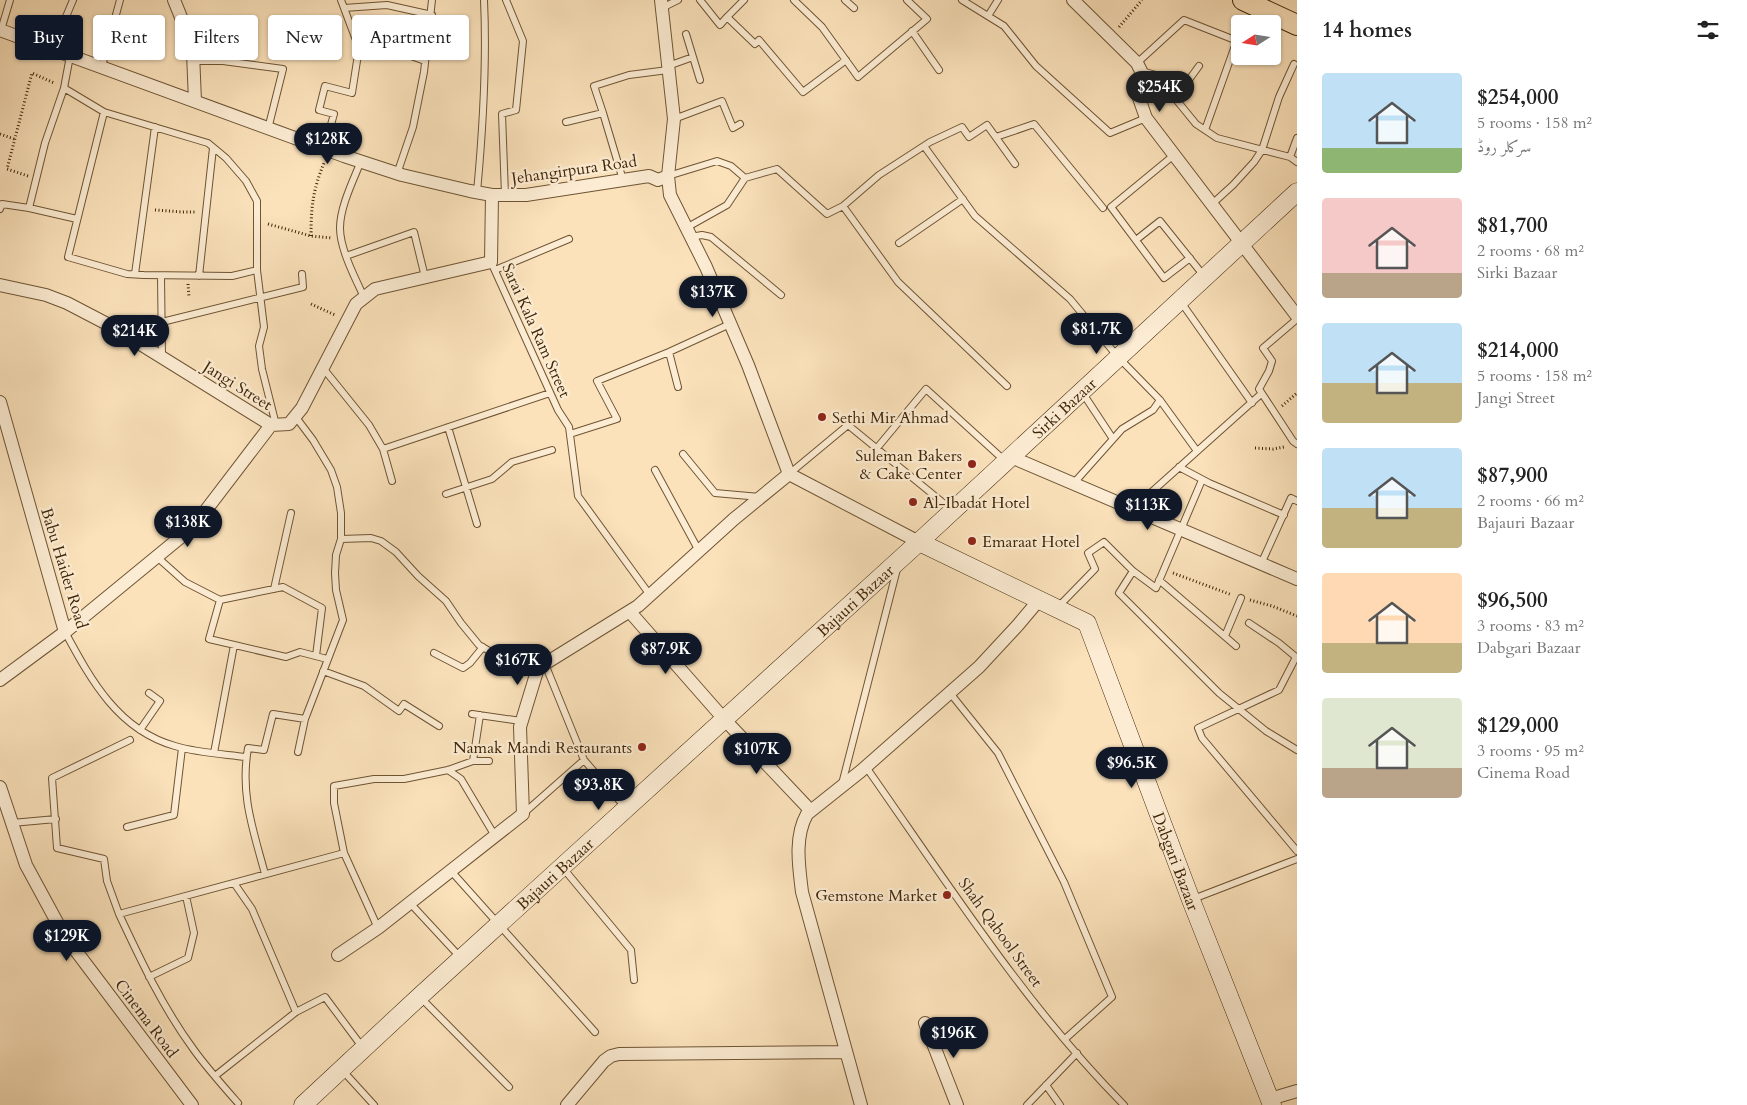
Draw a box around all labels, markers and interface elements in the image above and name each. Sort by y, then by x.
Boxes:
chip: Buy [15,15,83,60]
chip: Rent [93,15,165,60]
chip: Filters [175,15,258,60]
chip: New [268,15,342,60]
chip: Apartment [352,15,469,60]
north arrow [1231,15,1281,65]
map controls [1231,15,1281,65]
text: 14 homes [1322,16,1412,45]
icon: filters [1694,16,1722,44]
pin: $254K [1125,70,1195,113]
text: $254K [1137,76,1183,98]
text: $254,000 [1477,83,1558,112]
icon: home [1362,93,1422,153]
text: 5 rooms · 158 m² [1477,112,1592,134]
pin: $128K [293,122,363,165]
text: $128K [305,128,351,150]
text: سرکلر روڈ [1477,136,1531,158]
street label: Jehangirpura Road [508,150,639,190]
text: $81,700 [1477,211,1548,240]
icon: home [1362,218,1422,278]
text: 2 rooms · 68 m² [1477,240,1584,262]
street label: Sarai Kala Ram Street [497,260,576,401]
text: Sirki Bazaar [1477,262,1557,284]
pin: $137K [678,276,748,318]
text: $137K [690,281,736,303]
pin: $81.7K [1056,312,1138,355]
pin: $214K [100,314,170,357]
text: $81.7K [1072,318,1122,340]
text: $214K [112,320,158,342]
text: $214,000 [1477,336,1558,365]
icon: home [1362,343,1422,403]
street label: Jangi Street [197,355,276,416]
text: 5 rooms · 158 m² [1477,365,1592,387]
street label: Sirki Bazaar [1028,373,1102,444]
text: Jangi Street [1477,387,1555,409]
place label: Sethi Mir Ahmad [832,407,949,429]
marker: Sethi Mir Ahmad [816,411,828,423]
place label: Suleman Bakers & Cake Center [855,445,962,485]
marker: Suleman Bakers & Cake Center [966,458,978,470]
text: $87,900 [1477,461,1548,490]
icon: home [1362,468,1422,528]
pin: $113K [1113,488,1183,531]
text: 2 rooms · 66 m² [1477,490,1584,512]
place label: Al-Ibadat Hotel [923,492,1030,514]
text: $113K [1125,494,1171,516]
marker: Al-Ibadat Hotel [907,496,919,508]
street label: Babu Haider Road [35,505,93,632]
pin: $138K [153,506,223,548]
text: $138K [165,511,211,533]
text: Bajauri Bazaar [1477,512,1574,534]
place label: Emaraat Hotel [982,531,1080,553]
marker: Emaraat Hotel [966,535,978,547]
street label: Bajauri Bazaar [812,560,899,642]
text: $96,500 [1477,586,1548,615]
icon: home [1362,593,1422,653]
text: 3 rooms · 83 m² [1477,615,1584,637]
pin: $87.9K [625,632,707,675]
text: Dabgari Bazaar [1477,637,1581,659]
text: $87.9K [641,638,691,660]
pin: $167K [483,644,553,686]
text: $167K [495,649,541,671]
text: $129,000 [1477,711,1558,740]
icon: home [1362,718,1422,778]
pin: $107K [722,732,792,775]
place label: Namak Mandi Restaurants [453,737,632,759]
text: $107K [734,738,780,760]
text: 3 rooms · 95 m² [1477,740,1584,762]
marker: Namak Mandi Restaurants [636,741,648,753]
pin: $96.5K [1091,746,1173,789]
text: $96.5K [1107,752,1157,774]
text: Cinema Road [1477,762,1570,784]
pin: $93.8K [558,768,640,811]
text: $93.8K [574,774,624,796]
street label: Dabgari Bazaar [1147,809,1204,914]
street label: Bajauri Bazaar [512,833,599,915]
street label: Shah Qabool Street [953,873,1047,992]
place label: Gemstone Market [815,885,937,907]
marker: Gemstone Market [941,889,953,901]
pin: $129K [32,920,102,962]
text: $129K [44,925,90,947]
street label: Cinema Road [109,975,183,1063]
pin: $196K [919,1016,989,1059]
text: $196K [931,1022,977,1044]

